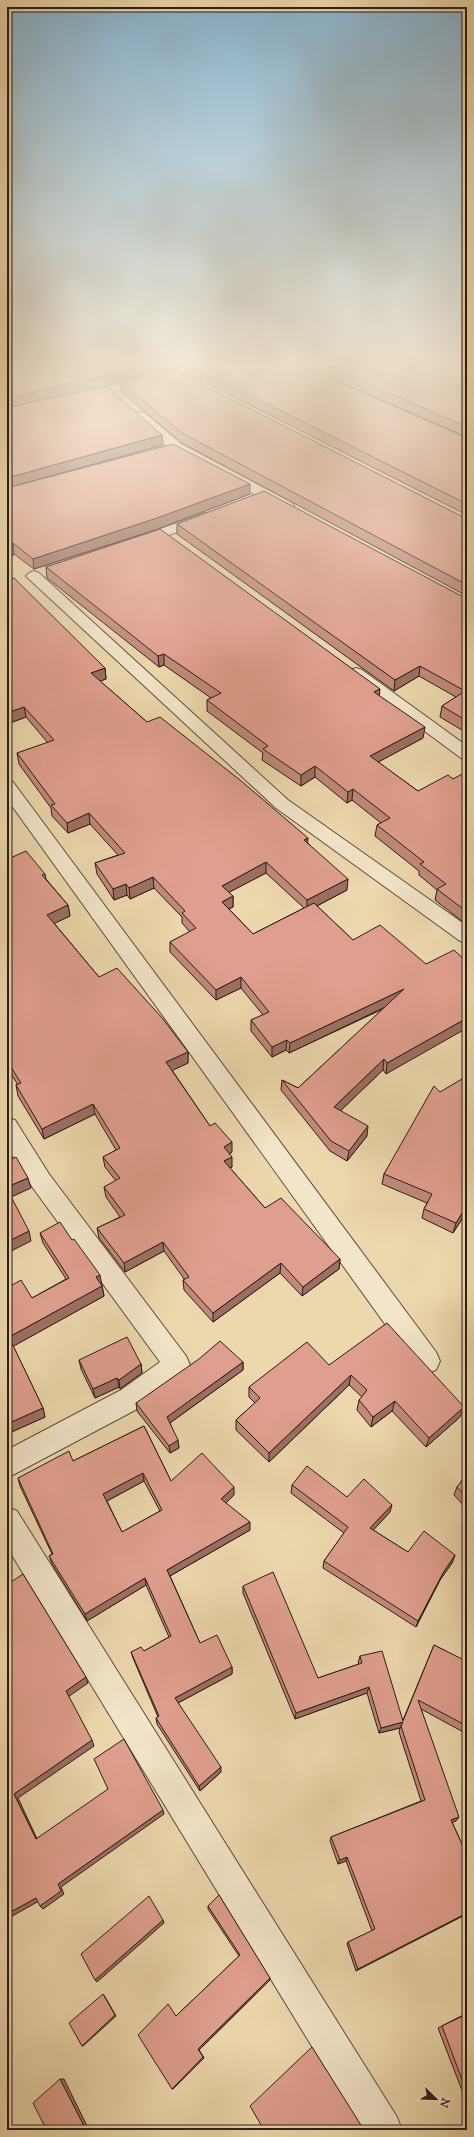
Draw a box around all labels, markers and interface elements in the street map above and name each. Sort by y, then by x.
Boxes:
north arrow [416,2079,456,2119]
text: N [437,2096,453,2110]

